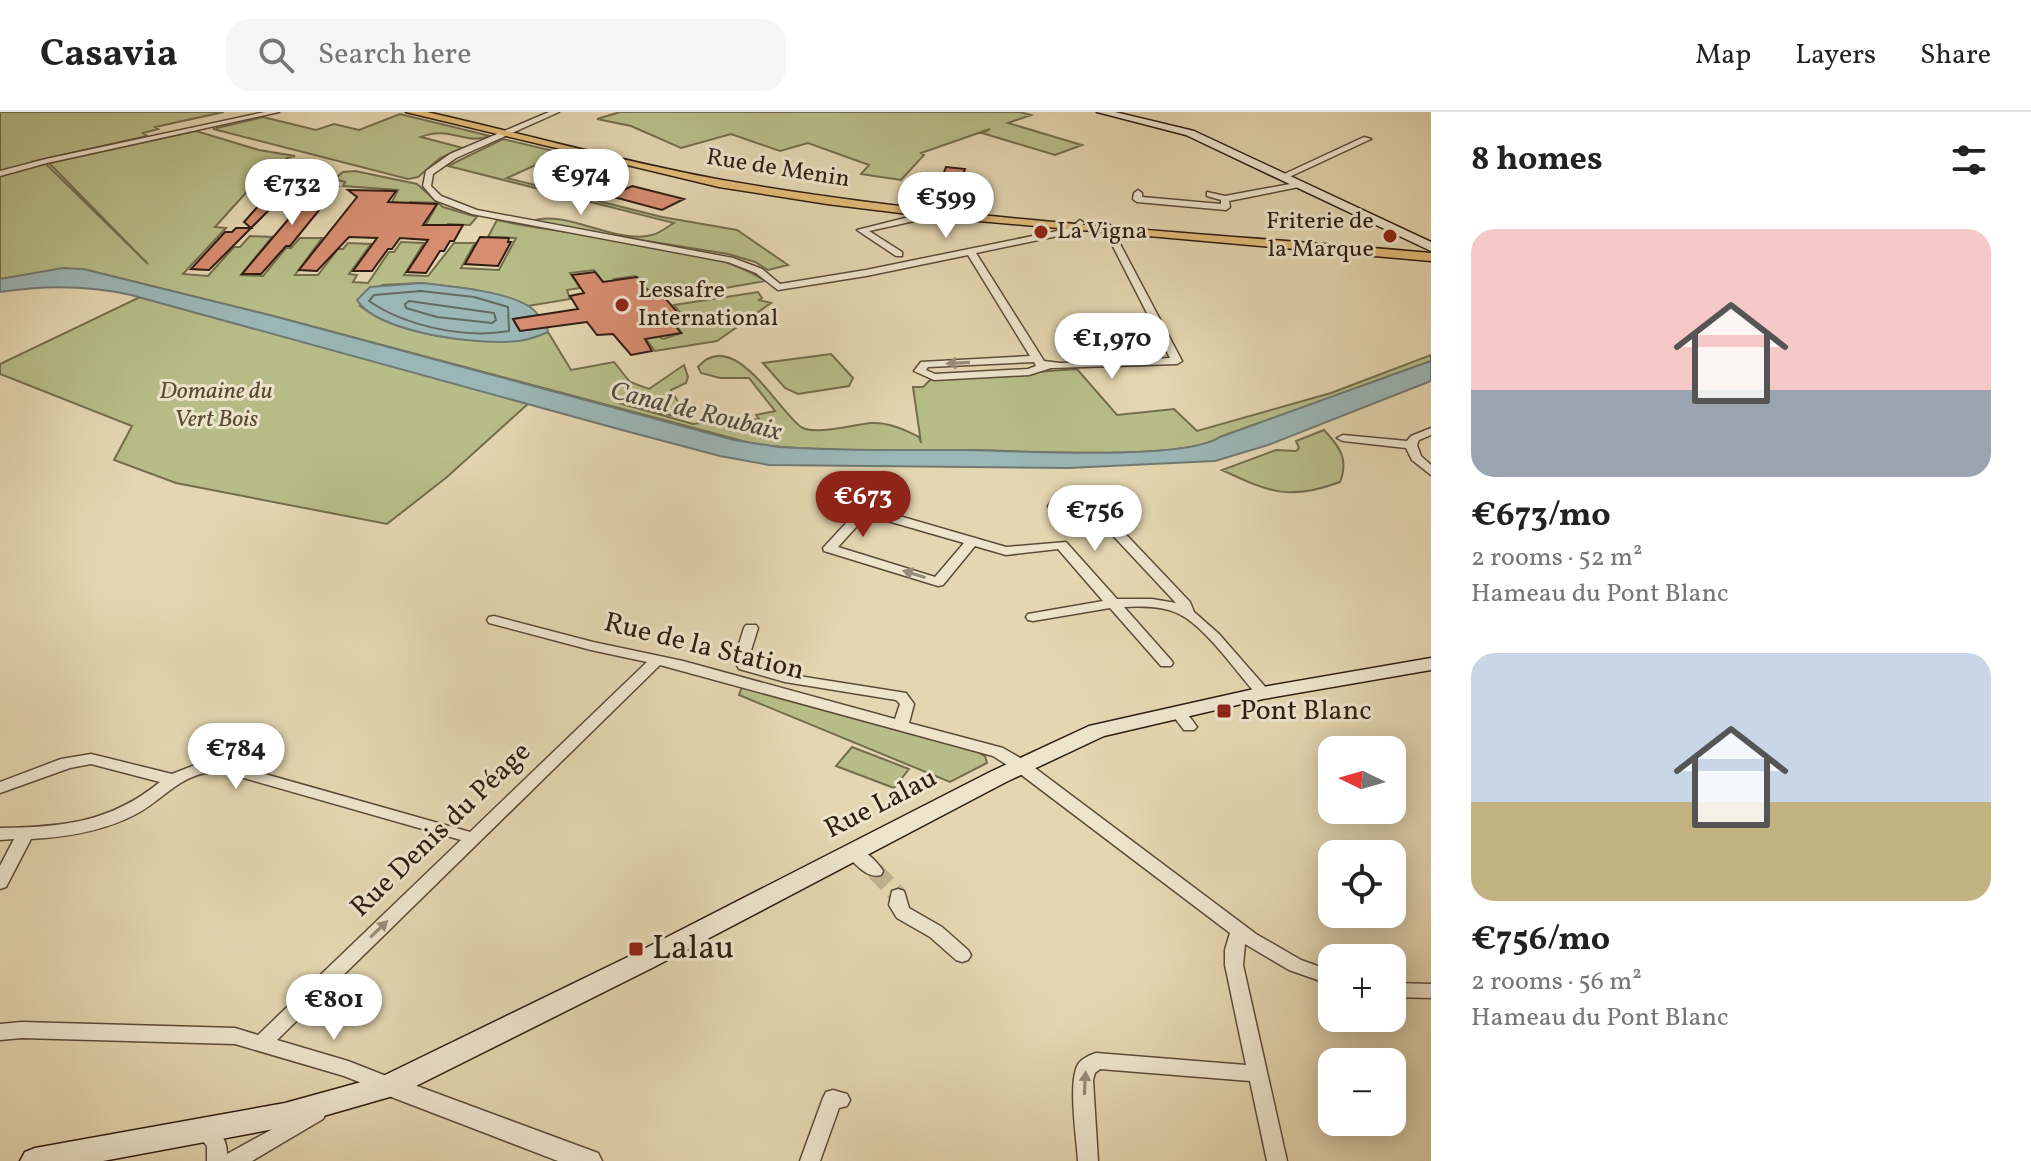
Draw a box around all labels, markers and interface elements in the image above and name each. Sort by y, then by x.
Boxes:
search box [226,19,786,91]
text: Casavia [40,29,178,82]
icon: search [254,33,298,77]
text: Search here [318,34,471,76]
text: Map [1695,36,1751,75]
text: Layers [1795,36,1876,75]
text: Share [1920,36,1991,75]
text: 8 homes [1471,137,1603,184]
icon: filters [1947,138,1991,182]
street label: Rue de Menin [704,141,852,197]
pin: €974 [534,149,628,217]
text: €974 [551,157,611,193]
pin: €732 [245,159,339,227]
text: €732 [263,167,321,203]
pin: €599 [899,172,993,240]
text: €599 [916,180,976,216]
place label: Friterie de la Marque [1266,205,1374,267]
place label: La Vigna [1057,215,1148,249]
marker: La Vigna [1032,223,1050,241]
marker: Friterie de la Marque [1381,227,1399,245]
place label: Lessafre International [638,274,778,336]
icon: home [1659,281,1803,425]
marker: Lessafre International [613,296,631,314]
pin: €1,970 [1047,313,1177,381]
text: €1,970 [1072,321,1152,357]
one-way arrow [945,356,970,369]
water label: Canal de Roubaix [606,373,786,451]
park label: Domaine du Vert Bois [159,375,273,437]
pin: €673 [816,471,910,539]
text: €673 [834,479,892,515]
pin: €756 [1048,485,1142,553]
text: €756 [1066,493,1124,529]
text: €673/mo [1471,493,1611,540]
text: 2 rooms · 52 m² [1471,540,1643,576]
one-way arrow [901,567,925,580]
text: Hameau du Pont Blanc [1471,576,1729,612]
street label: Rue de la Station [600,603,808,691]
place label: Pont Blanc [1240,692,1372,731]
marker: Pont Blanc [1215,702,1233,720]
icon: home [1659,705,1803,849]
pin: €784 [189,723,283,791]
text: €784 [206,731,266,767]
street label: Rue Denis du Péage [342,733,540,927]
north arrow [1318,736,1406,824]
map controls [1318,736,1406,1136]
street label: Rue Lalau [818,759,944,849]
button: locate [1318,840,1406,928]
text: €756/mo [1471,917,1610,964]
one-way arrow [369,920,388,939]
place label: Lalau [652,926,734,973]
marker: Lalau [627,940,645,958]
button: + [1318,944,1406,1032]
text: 2 rooms · 56 m² [1471,964,1642,1000]
pin: €801 [287,974,381,1042]
text: €801 [304,982,364,1018]
text: Hameau du Pont Blanc [1471,1000,1729,1036]
button: − [1318,1048,1406,1136]
one-way arrow [1079,1071,1092,1096]

